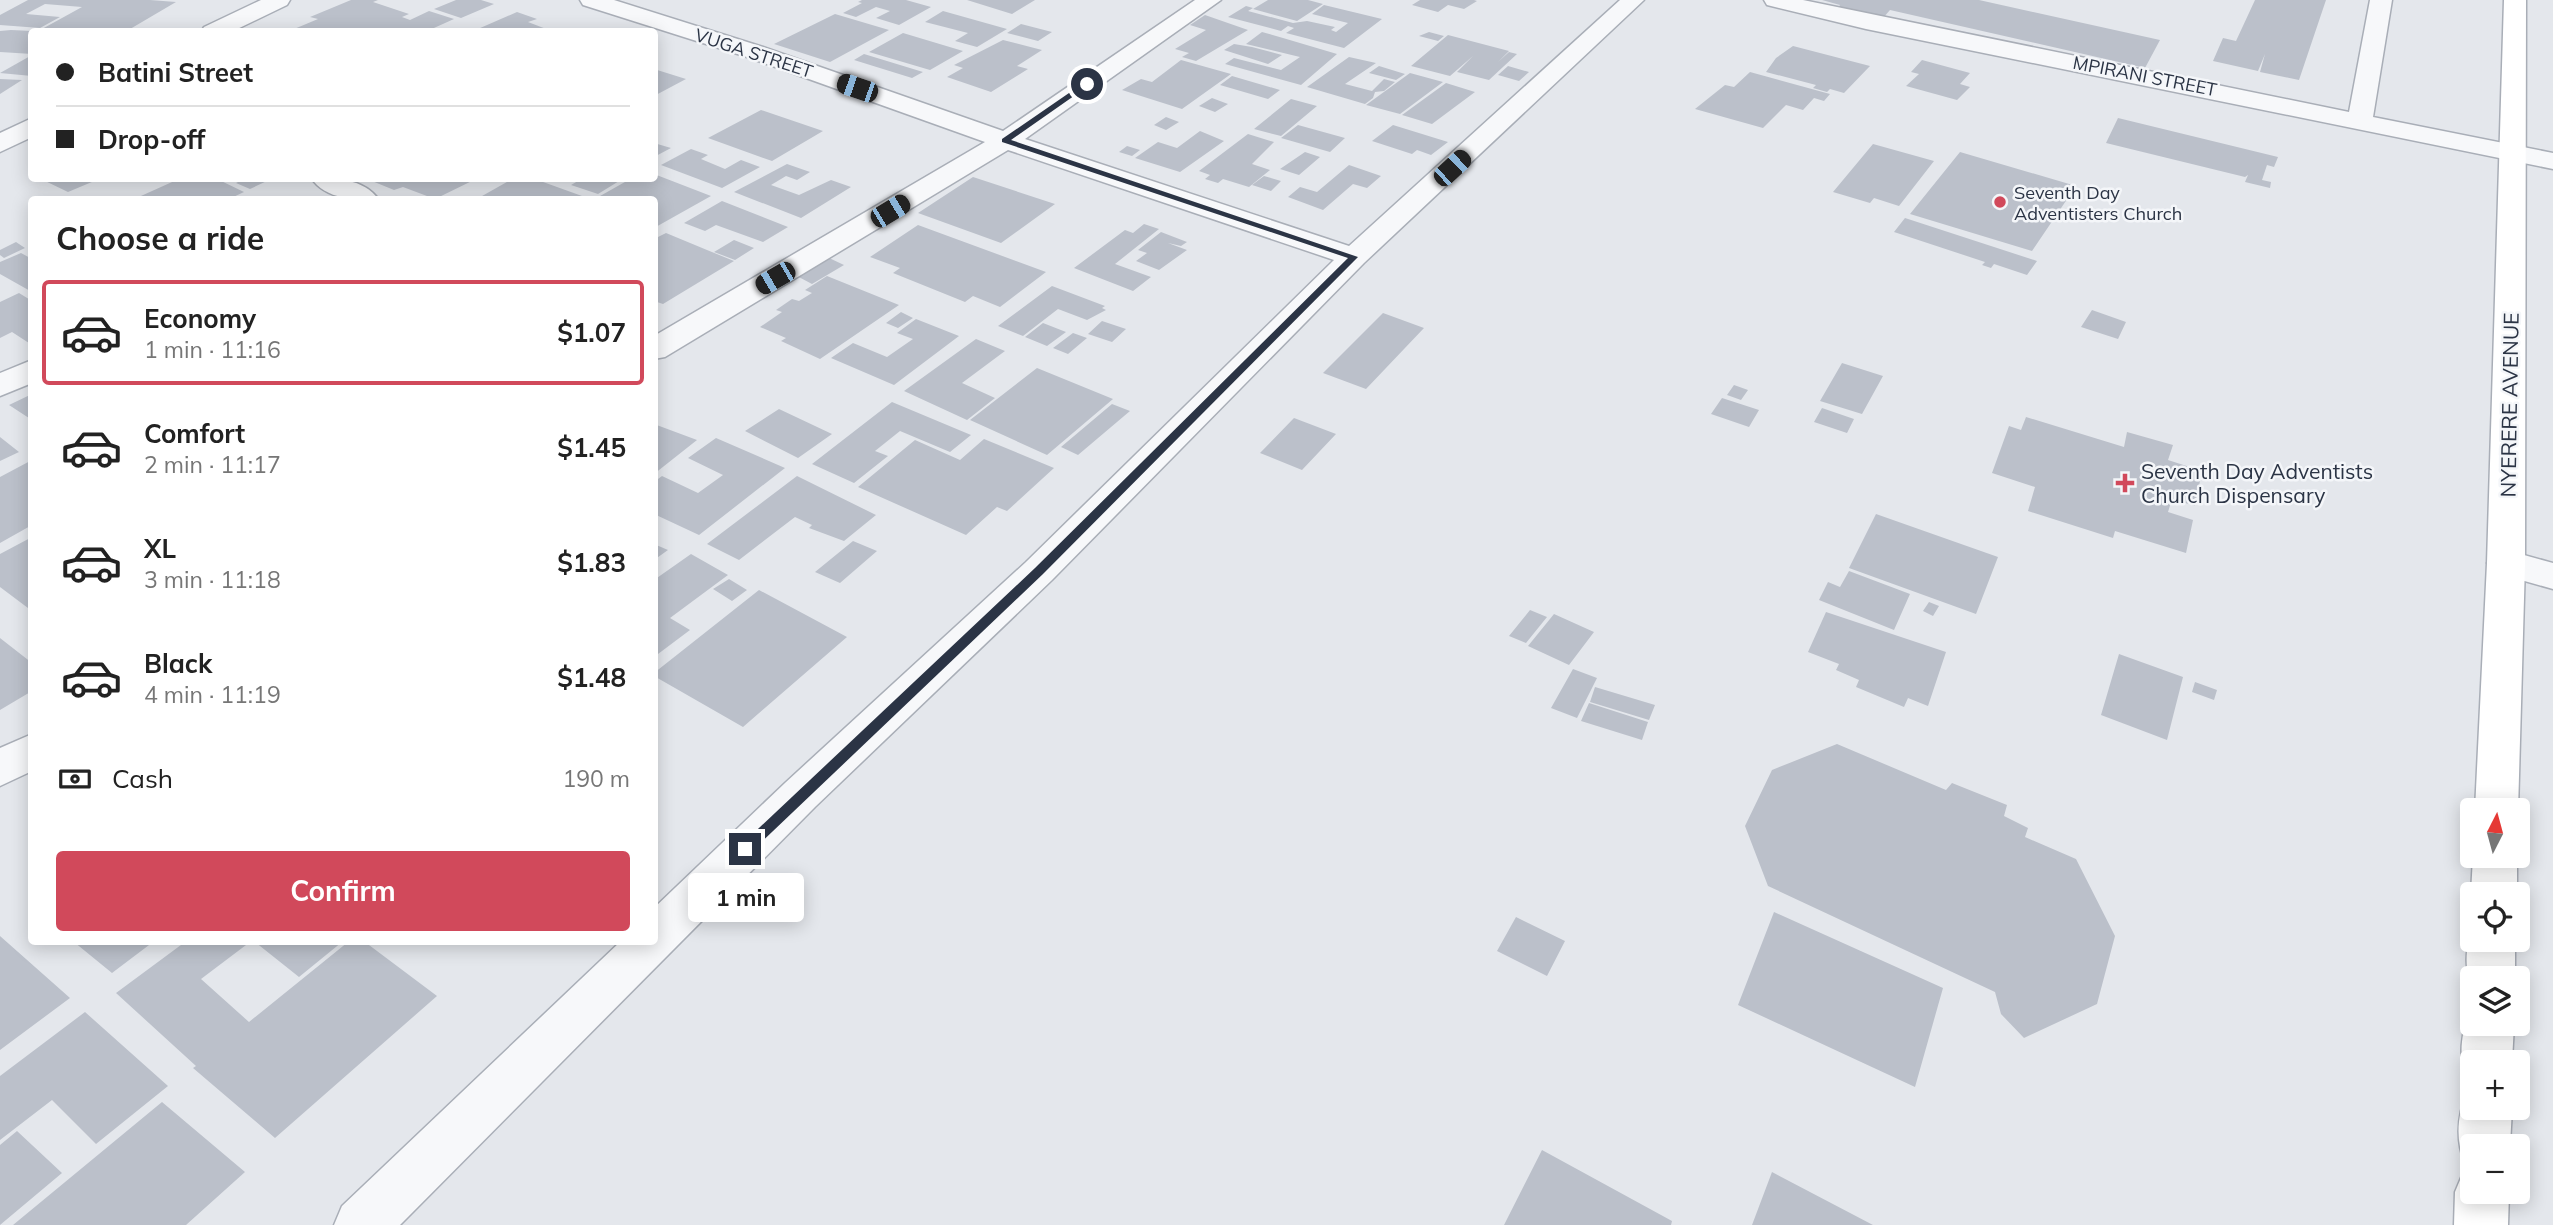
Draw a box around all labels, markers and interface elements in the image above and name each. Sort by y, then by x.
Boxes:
street label: VUGA STREET [692,23,816,83]
street label: MPIRANI STREET [2071,51,2219,101]
text: Batini Street [98,56,253,89]
route start [1071,68,1103,100]
car [834,71,881,105]
text: Drop-off [98,123,205,156]
car [1430,146,1475,190]
place label: Seventh Day Adventisters Church [2014,181,2182,225]
car [867,191,914,231]
marker: Seventh Day Adventisters Church [1992,194,2008,210]
text: Choose a ride [56,218,264,258]
car [752,258,799,298]
icon: car [60,301,123,364]
text: Economy [144,302,256,335]
street label: NYERERE AVENUE [2494,312,2524,498]
text: $1.07 [557,316,626,349]
text: 1 min · 11:16 [144,335,281,364]
icon: car [60,416,123,479]
text: Comfort [144,417,245,450]
text: $1.45 [557,431,626,464]
text: 2 min · 11:17 [144,450,281,479]
place label: Seventh Day Adventists Church Dispensary [2141,458,2373,508]
marker: Seventh Day Adventists Church Dispensary [2115,473,2135,493]
icon: car [60,531,123,594]
text: XL [144,532,176,565]
text: $1.83 [557,546,626,579]
text: 3 min · 11:18 [144,565,281,594]
icon: car [60,646,123,709]
text: Black [144,647,212,680]
text: $1.48 [557,661,626,694]
text: 4 min · 11:19 [144,680,281,709]
icon: cash [56,760,94,798]
text: Cash [112,762,173,795]
text: 190 m [562,764,630,793]
north arrow [2460,798,2530,868]
map controls [2460,798,2530,1204]
route end [729,833,761,865]
button: Confirm [56,851,630,931]
callout: 1 min [687,874,803,922]
button: locate [2460,882,2530,952]
text: 1 min [716,883,776,912]
button: layers [2460,966,2530,1036]
button: + [2460,1050,2530,1120]
button: − [2460,1134,2530,1204]

